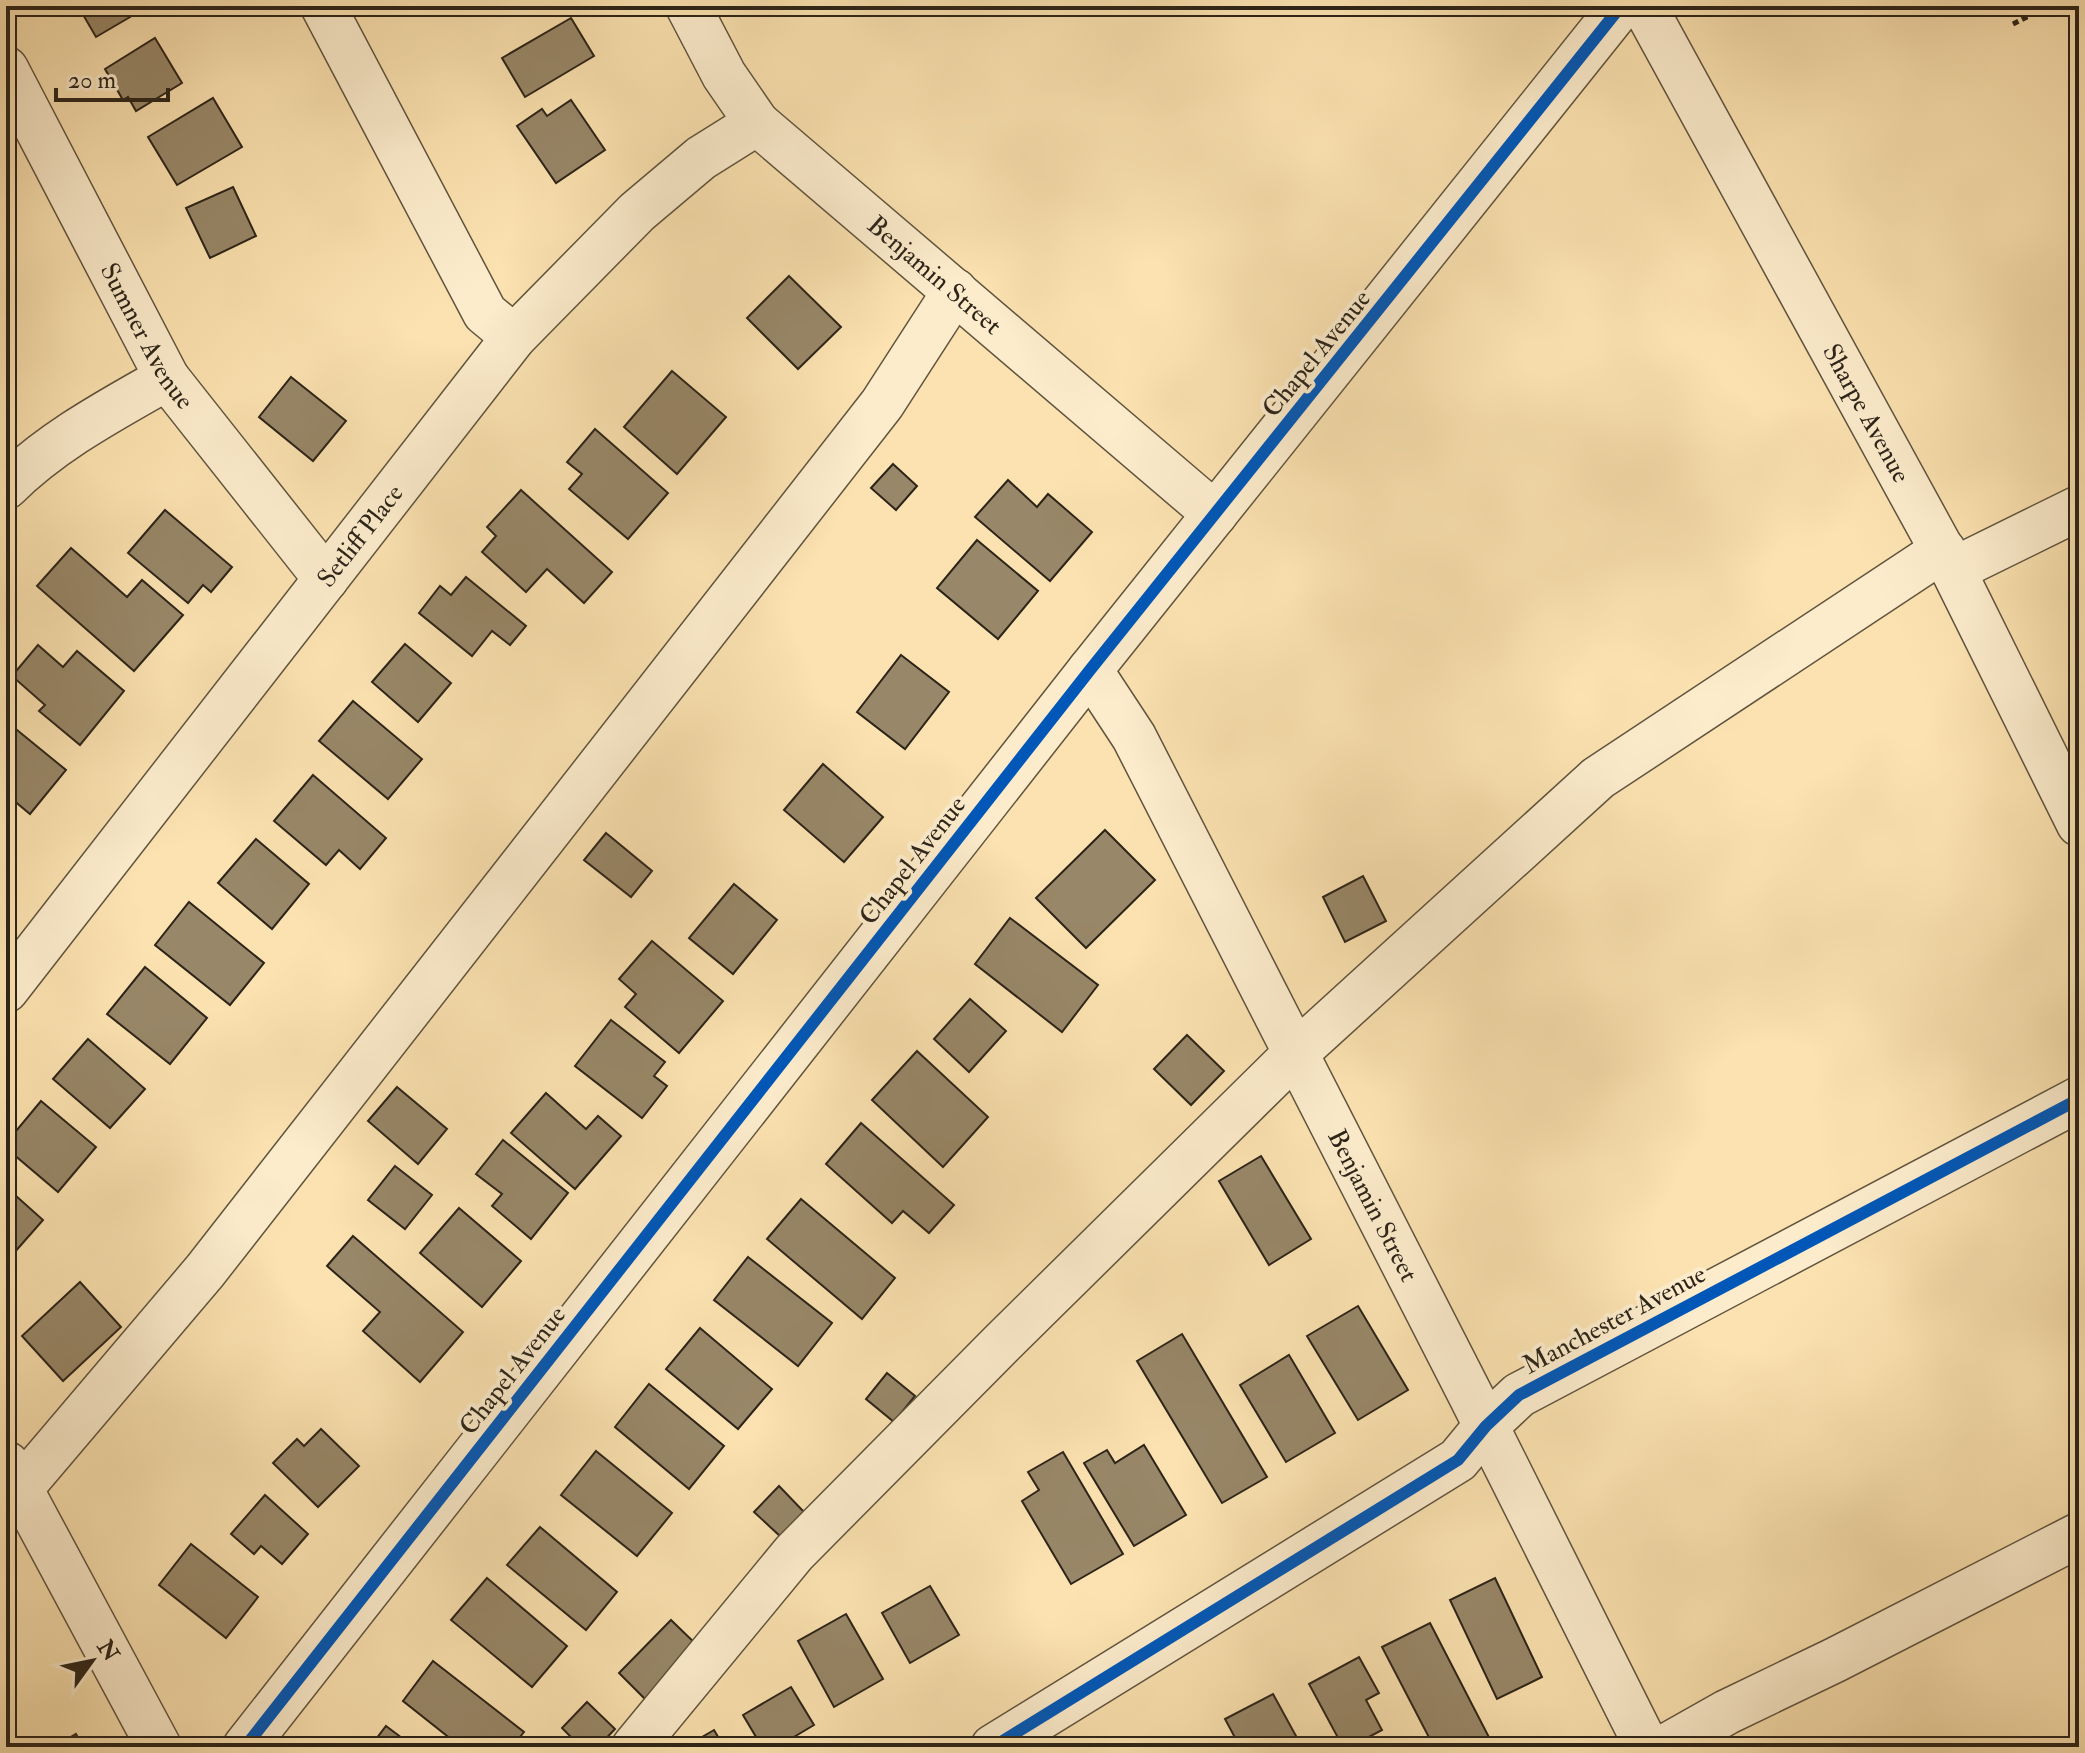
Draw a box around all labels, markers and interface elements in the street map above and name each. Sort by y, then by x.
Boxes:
scale bar [56,52,168,102]
text: 20 m [68,65,117,96]
street label: Benjamin Street [860,209,1008,342]
street label: Sumner Avenue [93,258,201,416]
street label: Chapel Avenue [1256,283,1379,424]
street label: Sharpe Avenue [1815,338,1917,488]
street label: Setliff Place [310,478,411,594]
street label: Chapel Avenue [853,790,974,932]
street label: Benjamin Street [1320,1124,1425,1287]
street label: Manchester Avenue [1517,1258,1712,1382]
street label: Chapel Avenue [453,1300,574,1442]
north arrow [52,1621,132,1701]
text: N [90,1634,125,1667]

